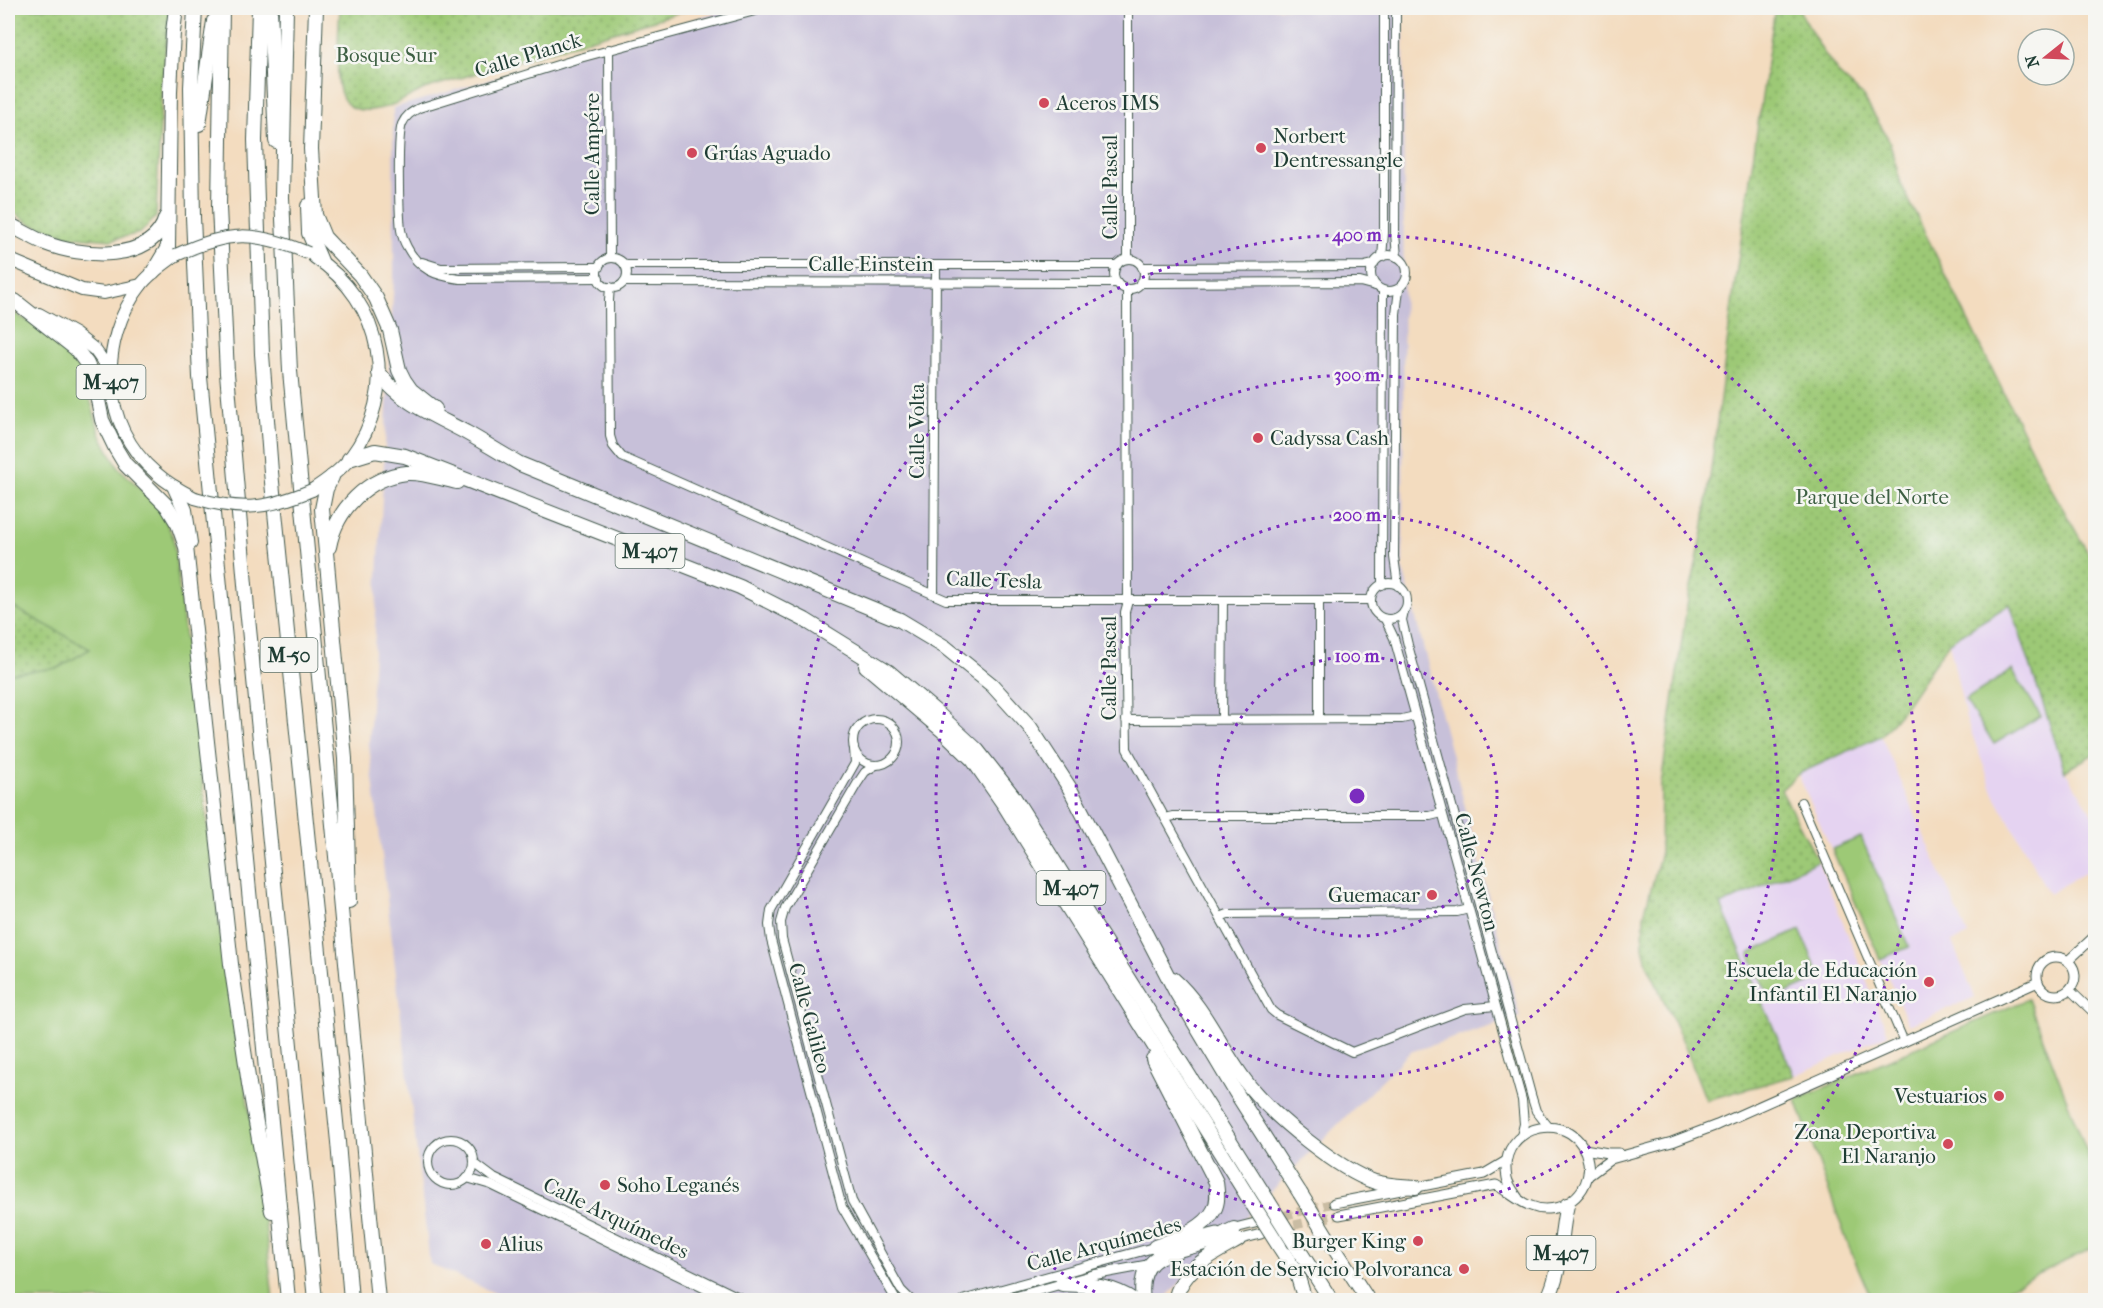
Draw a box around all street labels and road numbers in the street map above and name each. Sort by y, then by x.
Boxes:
street label: Calle Planck [472,27,585,83]
street label: Calle Ampére [580,93,604,215]
street label: Calle Pascal [1098,134,1122,239]
street label: Calle Einstein [808,252,934,276]
road number: M-407 [76,365,146,399]
street label: Calle Volta [905,383,929,479]
road number: M-407 [616,534,684,568]
street label: Calle Tesla [946,566,1043,594]
street label: Calle Pascal [1097,615,1121,720]
road number: M-50 [260,638,318,672]
street label: Calle Newton [1450,810,1504,934]
road number: M-407 [1036,871,1106,905]
street label: Calle Galileo [784,960,836,1076]
street label: Calle Arquímedes [539,1172,693,1264]
street label: Calle Arquímedes [1024,1212,1184,1276]
road number: M-407 [1526,1236,1596,1270]

